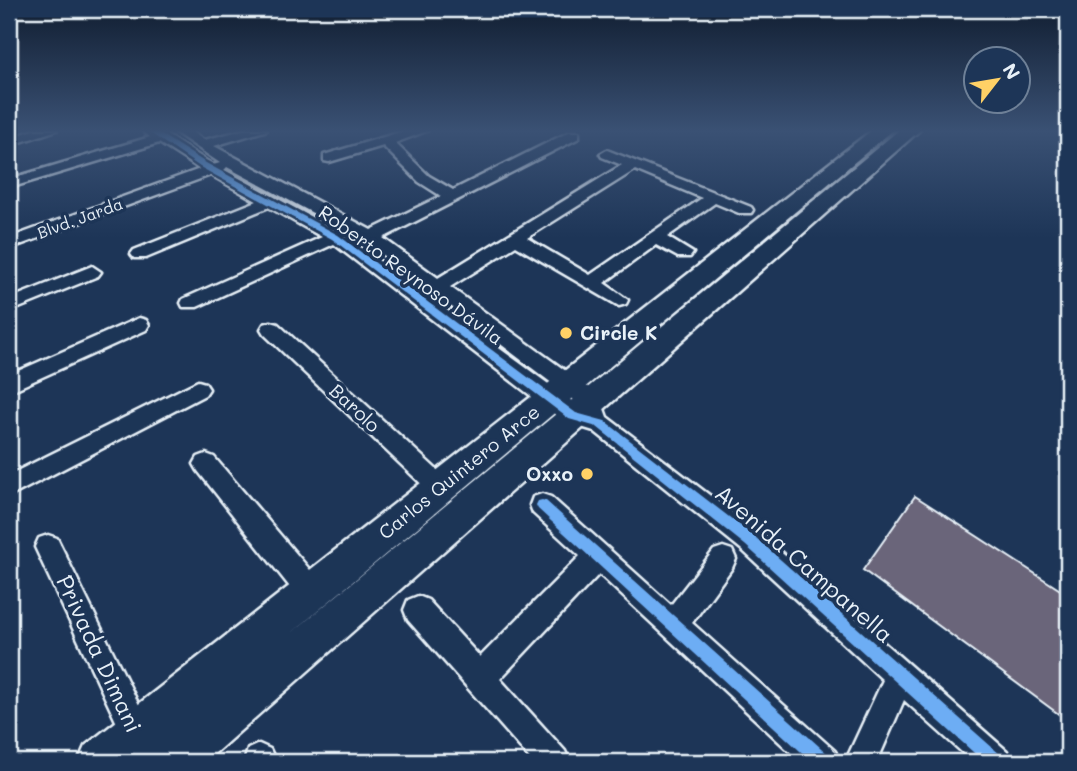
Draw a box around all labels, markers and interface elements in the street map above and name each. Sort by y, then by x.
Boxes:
north arrow [962,46,1032,116]
text: N [998,58,1026,84]
street label: Blvd. Jarda [34,192,125,243]
street label: Roberto Reynoso Dávila [314,199,509,350]
place label: Circle K [580,320,658,345]
marker: Circle K [558,325,574,341]
street label: Barolo [325,378,386,437]
street label: Carlos Quintero Arce [373,399,544,544]
place label: Oxxo [526,461,573,486]
marker: Oxxo [579,466,595,482]
street label: Avenida Campanella [709,478,900,649]
street label: Privada Dimani [50,570,150,737]

